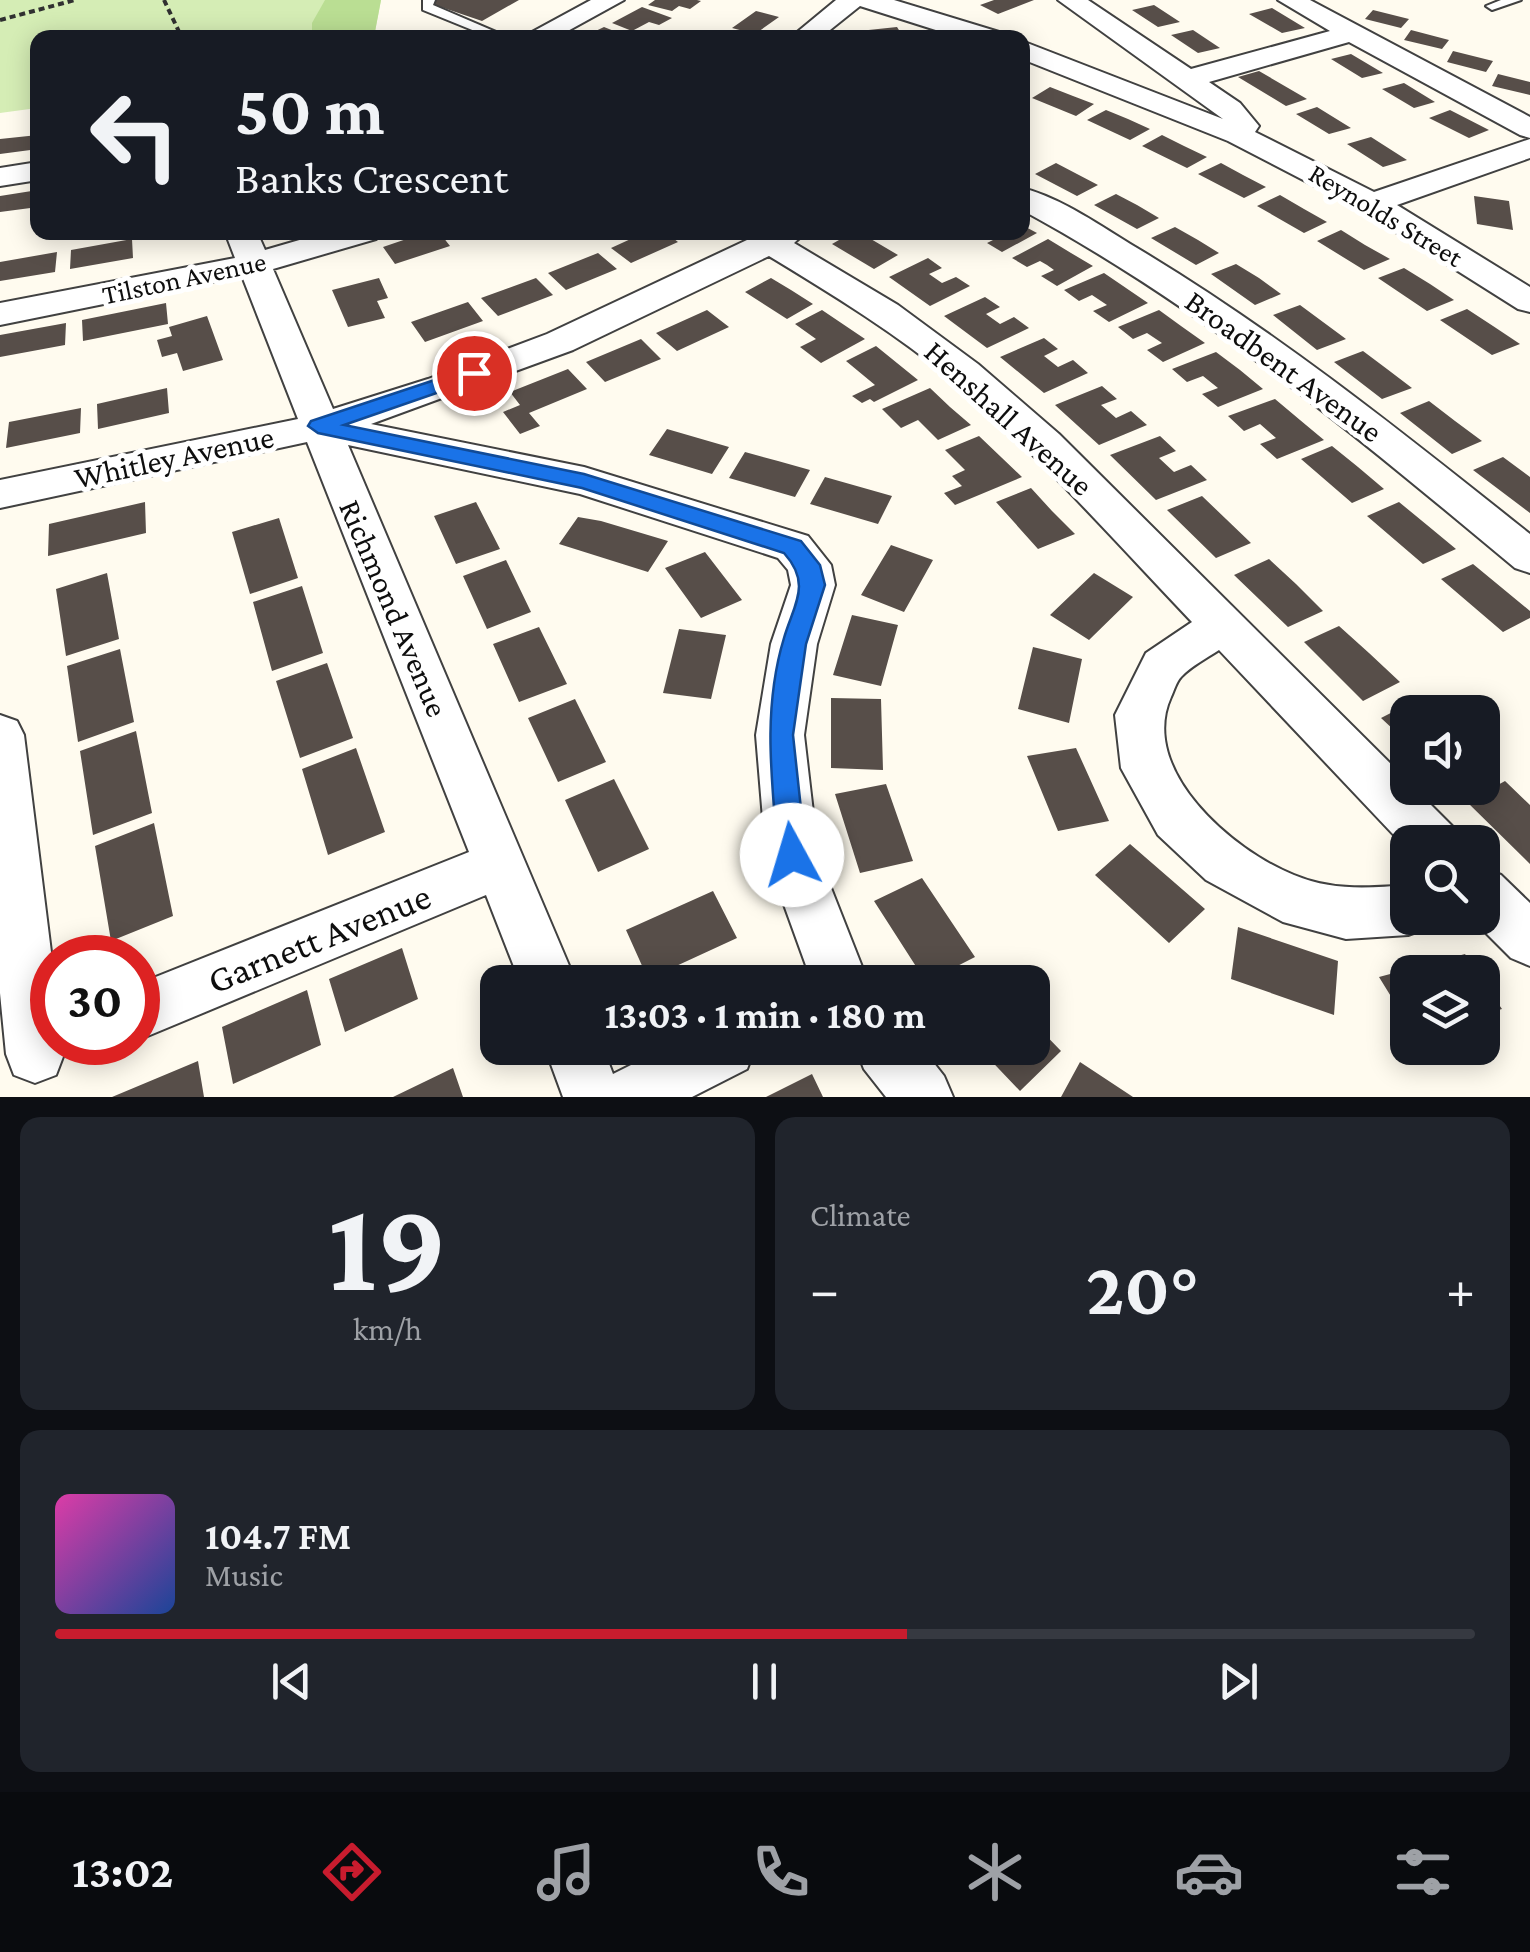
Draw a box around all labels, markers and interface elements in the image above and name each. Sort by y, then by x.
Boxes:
icon: left [70,70,200,200]
text: 50 m [235,71,385,149]
text: Banks Crescent [235,153,508,203]
street label: Reynolds Street [1304,157,1469,273]
street label: Tilston Avenue [99,246,269,310]
street label: Broadbent Avenue [1179,283,1389,449]
pin [432,331,517,416]
street label: Henshall Avenue [917,333,1101,503]
icon: arrive [447,346,502,401]
street label: Whitley Avenue [71,418,277,496]
street label: Richmond Avenue [332,494,456,722]
map controls [1390,695,1500,1065]
button: sound [1390,695,1500,805]
position arrow [740,803,844,907]
button: search [1390,825,1500,935]
street label: Garnett Avenue [202,874,436,1002]
speed limit sign: 30 [30,935,160,1065]
button: layers [1390,955,1500,1065]
text: 13:03 · 1 min · 180 m [604,994,926,1036]
text: 19 [328,1173,447,1318]
text: Climate [810,1197,911,1233]
text: 20° [1086,1247,1199,1330]
text: − [810,1259,839,1320]
text: + [1446,1259,1475,1320]
text: km/h [353,1311,422,1347]
text: 104.7 FM [205,1515,351,1557]
text: Music [205,1557,283,1593]
icon: previous [264,1654,319,1709]
icon: pause [737,1654,792,1709]
icon: next [1211,1654,1266,1709]
icon: directions [317,1837,387,1907]
icon: music [531,1837,601,1907]
icon: phone [746,1837,816,1907]
icon: climate [960,1837,1030,1907]
icon: car [1174,1837,1244,1907]
icon: filters [1388,1837,1458,1907]
text: 13:02 [72,1847,173,1897]

